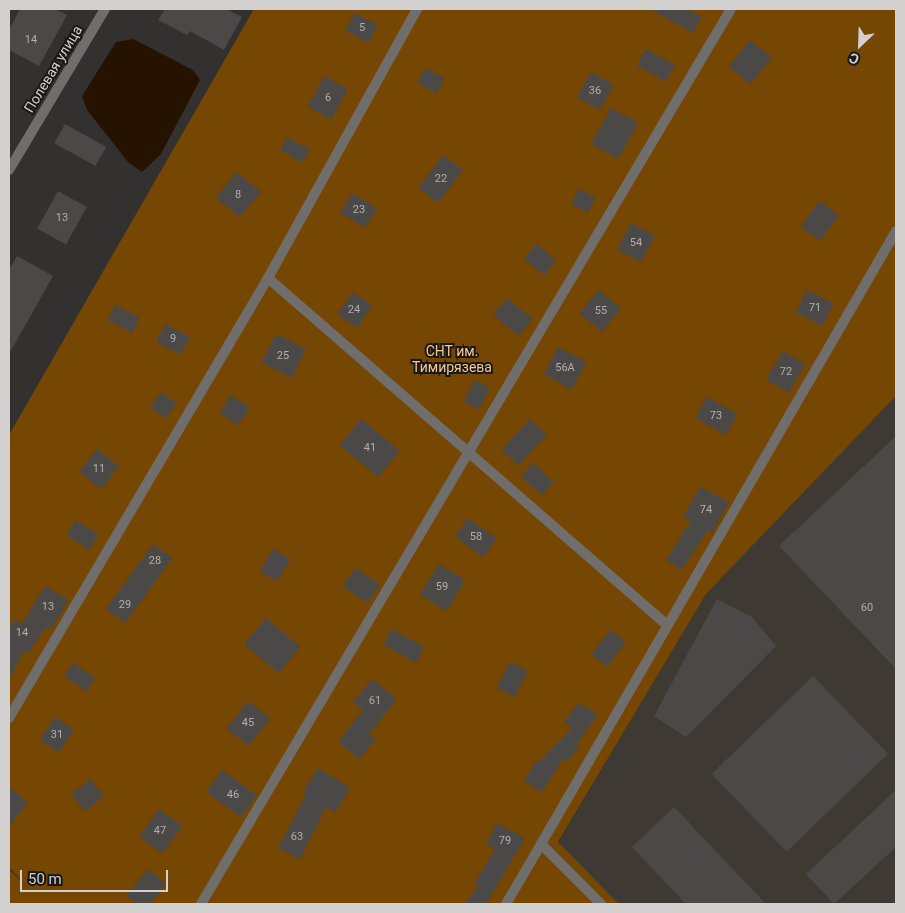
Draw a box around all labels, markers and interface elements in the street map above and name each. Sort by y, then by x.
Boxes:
north arrow [835,20,885,70]
house number: 5 [359,21,365,35]
street label: Полевая улица [20,22,86,116]
house number: 14 [25,33,37,47]
text: С [846,50,861,68]
house number: 36 [589,84,601,98]
house number: 6 [325,91,331,105]
house number: 22 [435,172,447,186]
house number: 8 [235,188,241,202]
house number: 23 [353,203,365,217]
house number: 13 [56,211,68,225]
house number: 54 [630,236,642,250]
house number: 71 [809,301,821,315]
house number: 24 [348,303,360,317]
house number: 55 [595,304,607,318]
house number: 9 [170,332,176,346]
park label: СНТ им. Тимирязева [412,343,492,376]
house number: 25 [277,349,289,363]
house number: 56А [555,361,575,375]
house number: 72 [780,365,792,379]
house number: 73 [710,409,722,423]
house number: 41 [364,441,376,455]
house number: 11 [93,462,105,476]
house number: 74 [700,503,712,517]
house number: 58 [470,530,482,544]
house number: 28 [149,554,161,568]
house number: 59 [436,580,448,594]
house number: 29 [119,598,131,612]
house number: 13 [42,600,54,614]
house number: 60 [861,601,873,615]
house number: 14 [16,626,28,640]
house number: 61 [369,694,381,708]
house number: 45 [242,716,254,730]
house number: 31 [51,728,63,742]
house number: 46 [227,788,239,802]
house number: 47 [154,824,166,838]
house number: 63 [291,830,303,844]
house number: 79 [499,834,511,848]
scale bar [22,860,170,892]
text: 50 m [28,870,62,888]

